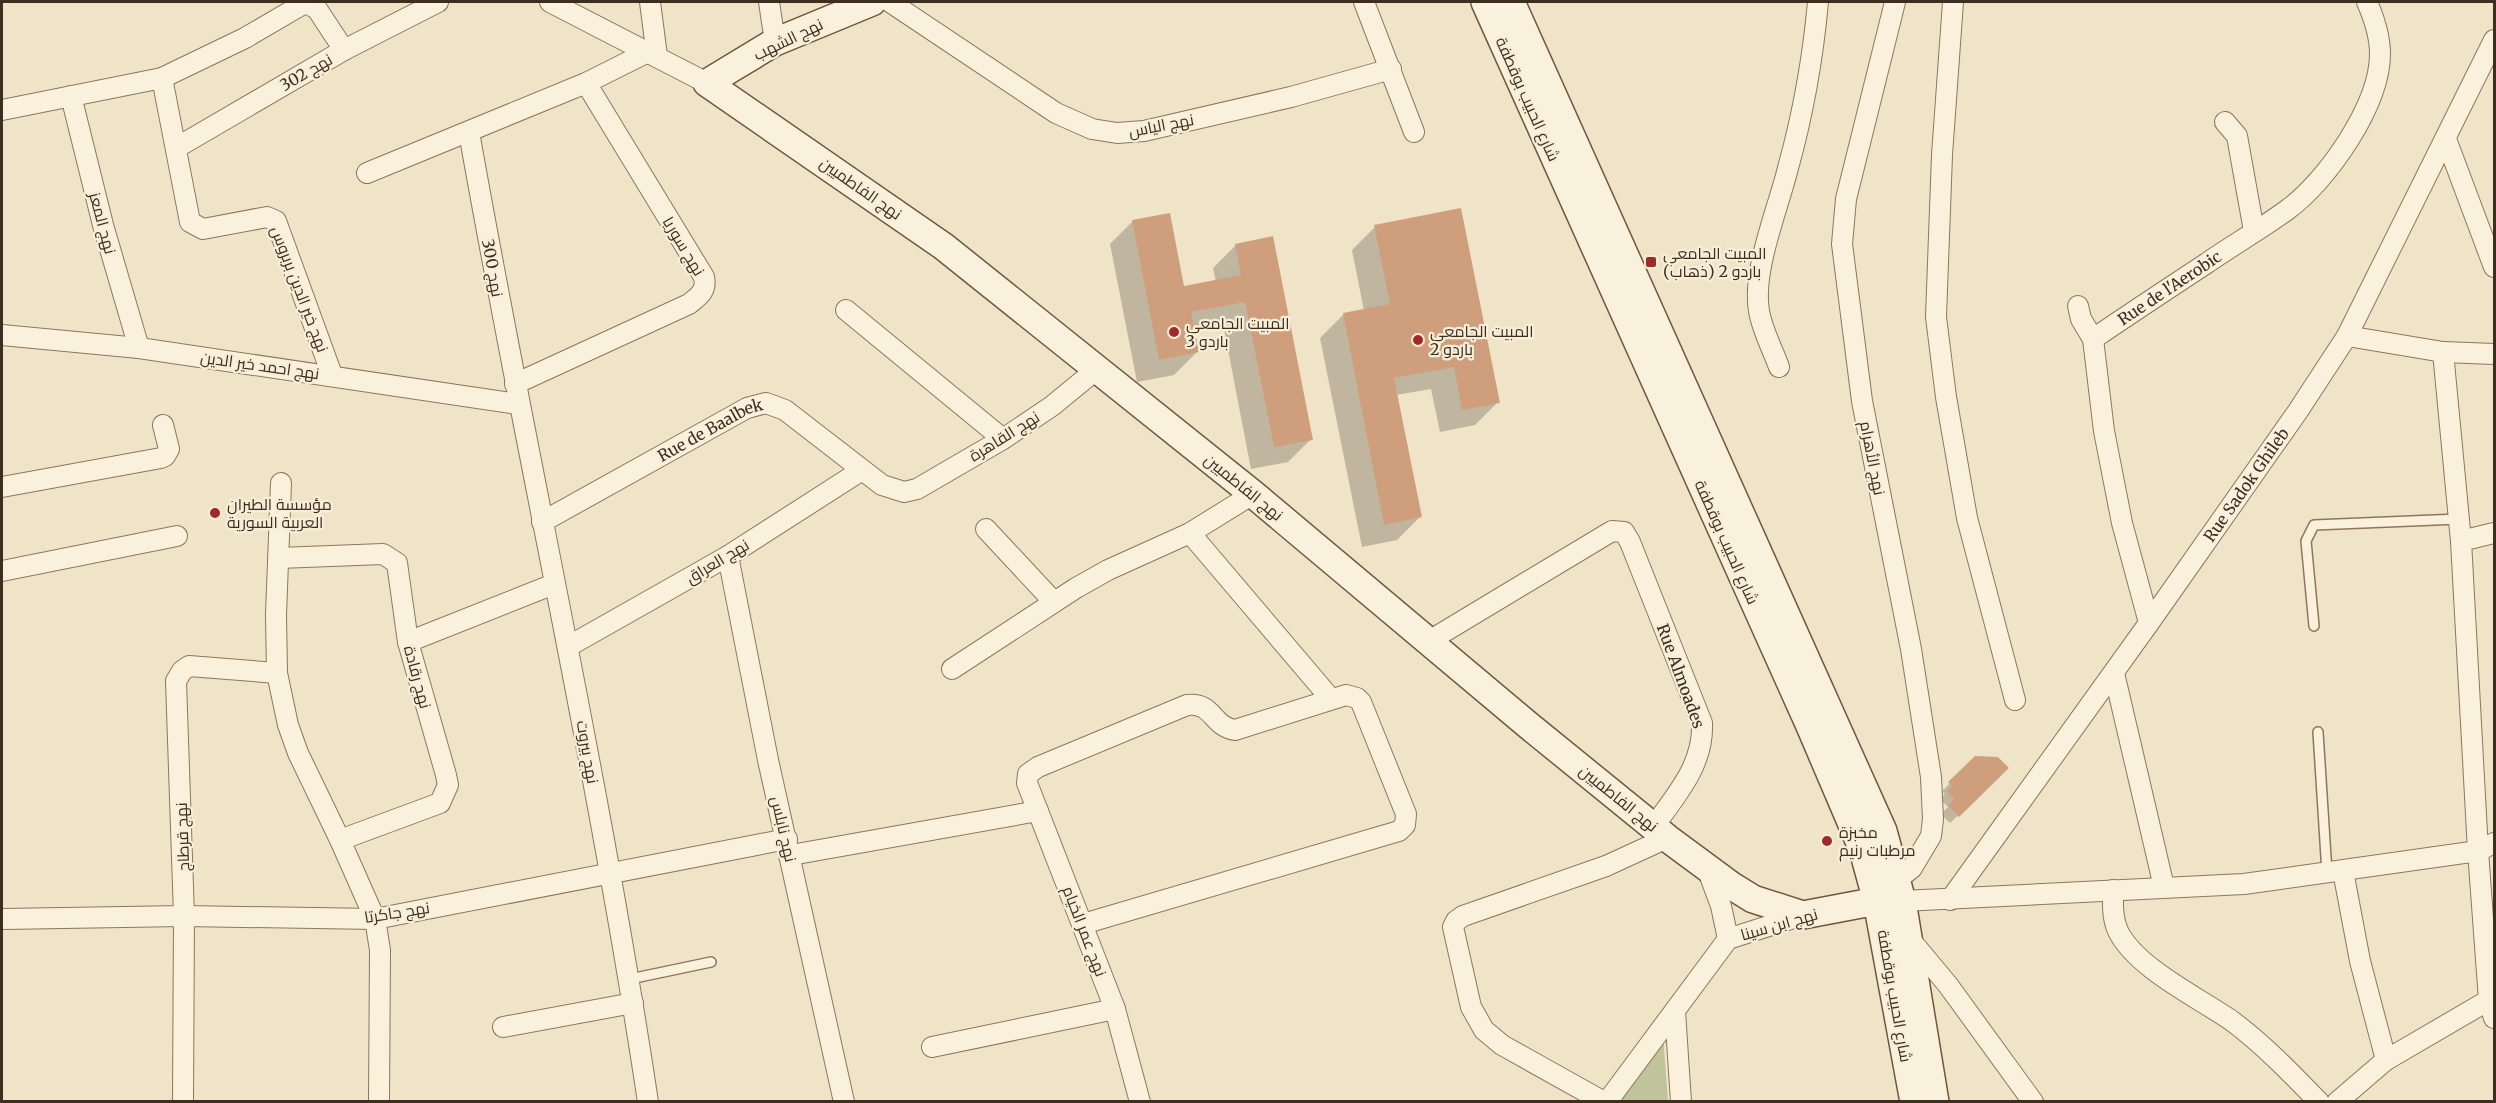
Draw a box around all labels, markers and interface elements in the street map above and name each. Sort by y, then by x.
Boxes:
street label: نهج الشهب [750,14,827,66]
street label: شارع الحبيب بوقطفة [1490,34,1564,165]
street label: نهج 302 [276,49,337,97]
street label: نهج الياس [1127,109,1196,143]
street label: نهج الفاطميين [815,152,906,225]
street label: نهج المعز [83,189,121,257]
street label: نهج سوريا [657,213,709,280]
street label: نهج خير الدين بربروس [265,223,333,356]
street label: نهج 300 [476,237,508,299]
place label: المبيت الجامعي باردو 2 (ذهاب) [1663,243,1766,281]
street label: Rue de l'Aerobic [2114,246,2225,329]
marker: المبيت الجامعي باردو 2 (ذهاب) [1644,255,1658,269]
place label: المبيت الجامعي باردو 3 [1186,313,1289,351]
place label: المبيت الجامعي باردو 2 [1430,321,1533,359]
marker: المبيت الجامعي باردو 3 [1167,325,1181,339]
marker: المبيت الجامعي باردو 2 [1411,333,1425,347]
street label: نهج احمد خير الدين [199,347,321,385]
street label: Rue de Baalbek [654,394,766,466]
street label: نهج القاهرة [965,407,1044,467]
street label: نهج الأهرام [1854,419,1890,497]
street label: Rue Sadok Ghileb [2199,424,2293,546]
street label: نهج الفاطميين [1199,449,1287,526]
street label: شارع الحبيب بوقطفة [1689,477,1763,608]
place label: مؤسسة الطيران العربية السورية [227,494,332,532]
marker: مؤسسة الطيران العربية السورية [208,506,222,520]
street label: نهج العراق [682,534,753,589]
street label: Rue Almoades [1653,621,1709,731]
street label: نهج رقادة [398,643,436,711]
street label: نهج بيروت [571,719,603,786]
street label: نهج الفاطميين [1574,760,1662,837]
street label: نهج نابلس [765,794,801,864]
street label: نهج قرطاج [171,802,195,872]
place label: مخبزة مرطبات رنيم [1839,822,1916,862]
marker: مخبزة مرطبات رنيم [1820,834,1834,848]
street label: نهج عمر الخيام [1057,883,1111,980]
street label: نهج جاكرتا [363,897,432,929]
street label: نهج ابن سينا [1738,903,1821,947]
street label: شارع الحبيب بوقطفة [1872,928,1916,1064]

